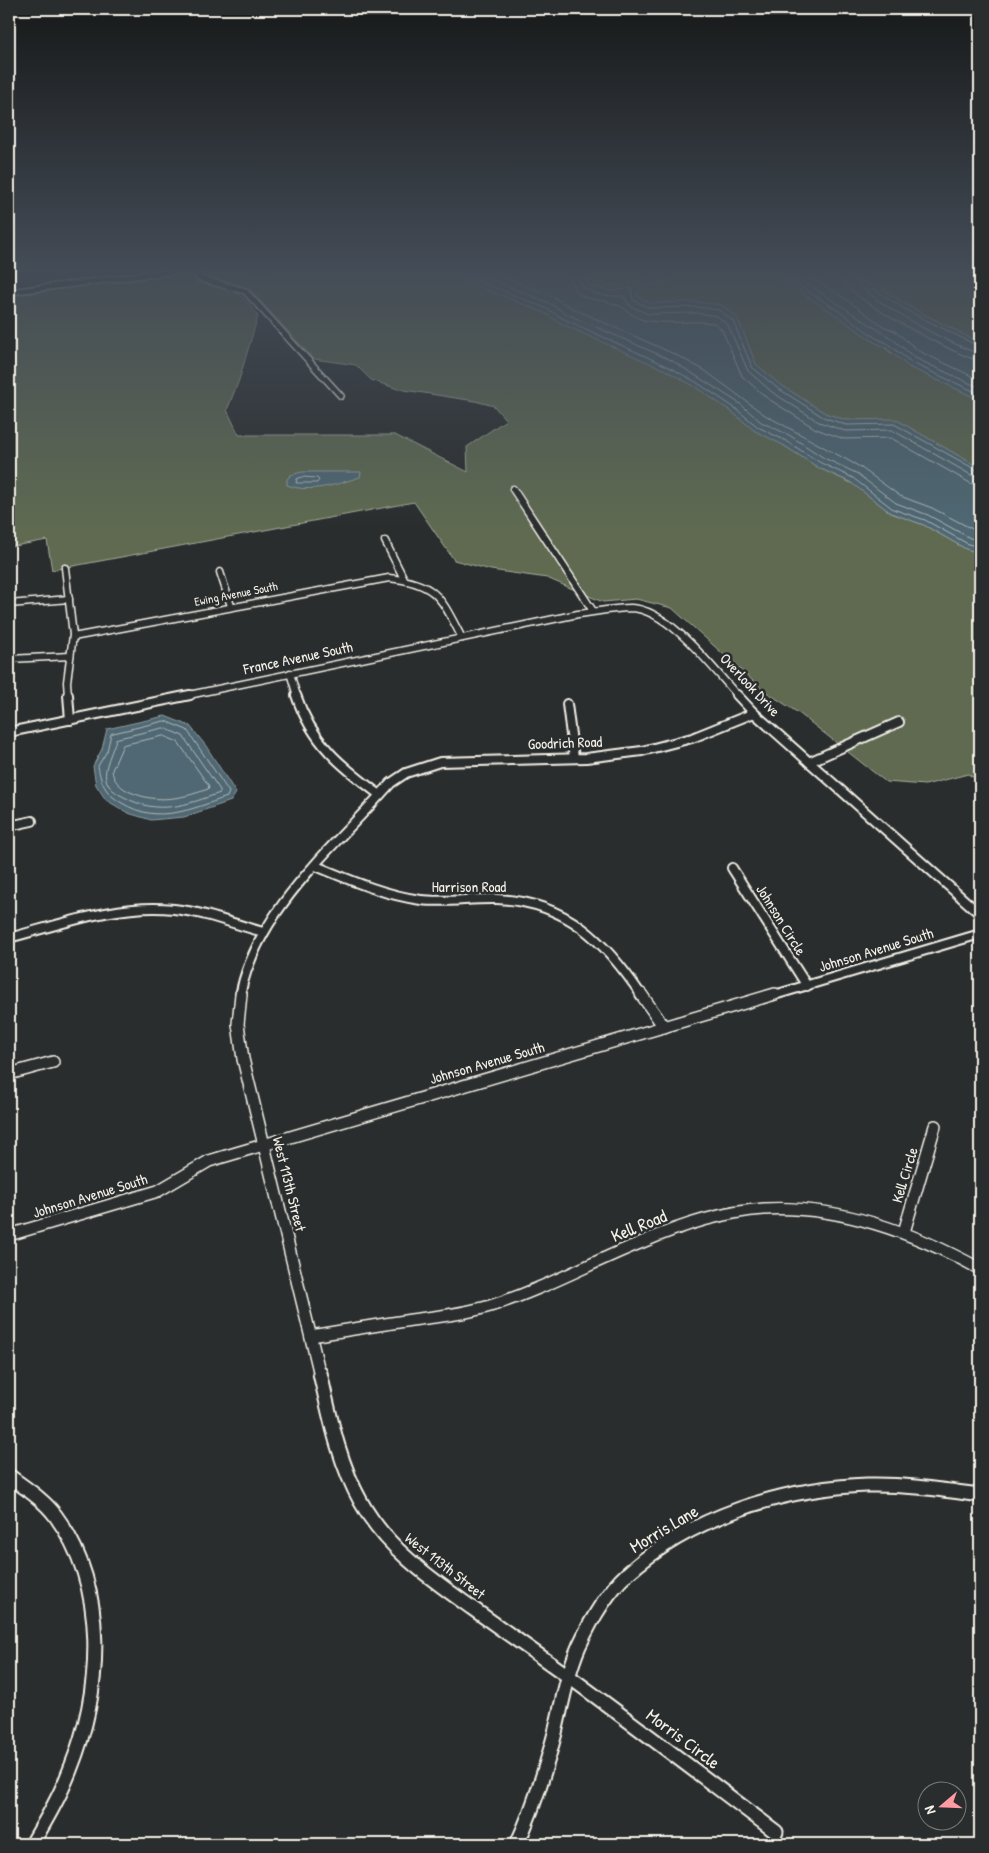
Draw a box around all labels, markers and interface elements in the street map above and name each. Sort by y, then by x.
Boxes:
street label: Ewing Avenue South [193,577,279,610]
street label: France Avenue South [240,636,354,680]
street label: Overlook Drive [715,648,785,721]
street label: Goodrich Road [527,731,603,754]
street label: Harrison Road [432,876,506,897]
street label: Johnson Circle [751,880,812,959]
street label: Johnson Avenue South [816,922,936,977]
street label: Johnson Avenue South [427,1036,547,1089]
street label: West 113th Street [268,1134,312,1234]
street label: Kell Circle [886,1145,923,1205]
street label: Johnson Avenue South [30,1168,150,1223]
street label: Kell Road [607,1203,670,1248]
street label: Morris Lane [625,1498,703,1559]
street label: West 113th Street [401,1527,491,1604]
street label: Morris Circle [641,1703,725,1775]
north arrow [916,1780,966,1830]
text: N [919,1803,939,1817]

